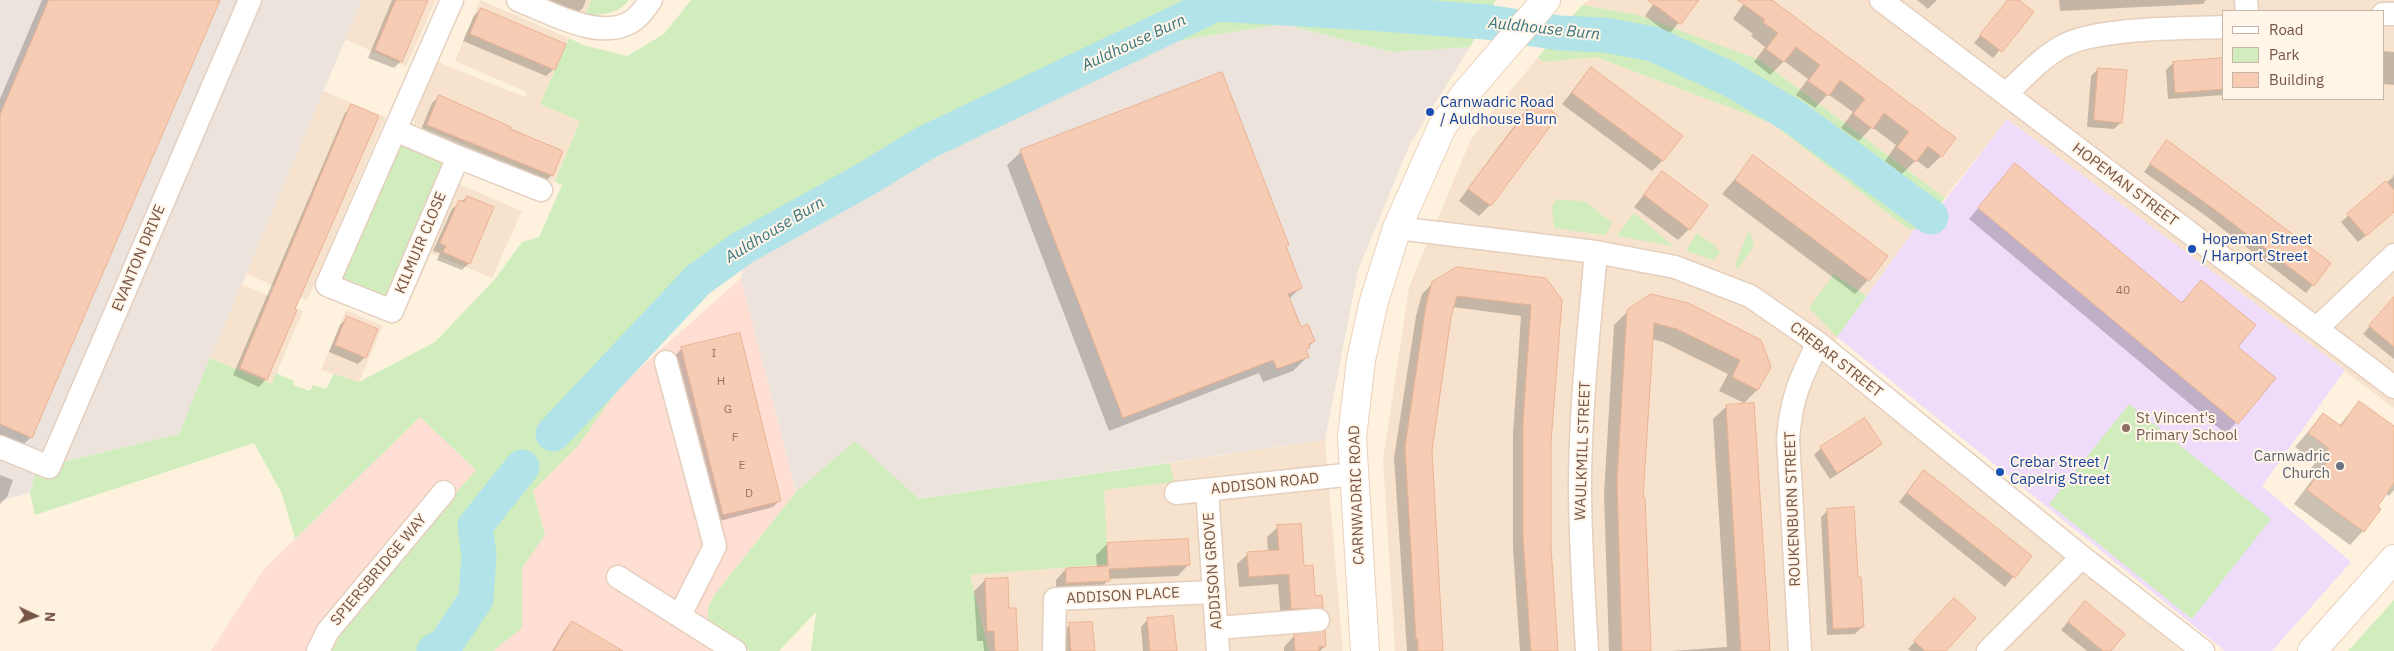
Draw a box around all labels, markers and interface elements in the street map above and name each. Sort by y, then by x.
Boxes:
legend [2222,10,2384,100]
water label: Auldhouse Burn [1079,11,1189,75]
water label: Auldhouse Burn [1487,14,1601,44]
text: Road [2269,20,2304,39]
text: Park [2269,45,2299,64]
text: Building [2269,70,2324,89]
place label: Carnwadric Road / Auldhouse Burn [1440,94,1557,129]
marker: Carnwadric Road / Auldhouse Burn [1424,106,1436,118]
street label: HOPEMAN STREET [2069,139,2181,231]
street label: KILMUIR CLOSE [391,189,451,297]
water label: Auldhouse Burn [722,193,828,267]
street label: EVANTON DRIVE [108,202,170,314]
place label: Hopeman Street / Harport Street [2202,231,2312,266]
marker: Hopeman Street / Harport Street [2186,243,2198,255]
house number: 40 [2116,284,2130,298]
street label: CREBAR STREET [1786,318,1886,402]
house number: I [712,347,716,361]
house number: H [717,375,725,389]
street label: WAULKMILL STREET [1572,381,1594,521]
house number: G [724,403,732,417]
place label: St Vincent's Primary School [2136,410,2238,445]
marker: St Vincent's Primary School [2120,422,2132,434]
street label: CARNWADRIC ROAD [1346,425,1368,565]
house number: F [732,431,738,445]
street label: ROUKENBURN STREET [1781,431,1805,587]
place label: Carnwadric Church [2254,448,2330,483]
place label: Crebar Street / Capelrig Street [2010,454,2110,489]
house number: E [739,459,745,473]
marker: Carnwadric Church [2334,460,2346,472]
marker: Crebar Street / Capelrig Street [1994,466,2006,478]
street label: ADDISON ROAD [1210,469,1320,499]
house number: D [745,487,753,501]
street label: SPIERSBRIDGE WAY [327,511,431,629]
street label: ADDISON GROVE [1200,512,1226,630]
street label: ADDISON PLACE [1066,584,1180,608]
north arrow [10,591,60,641]
text: N [41,611,59,622]

